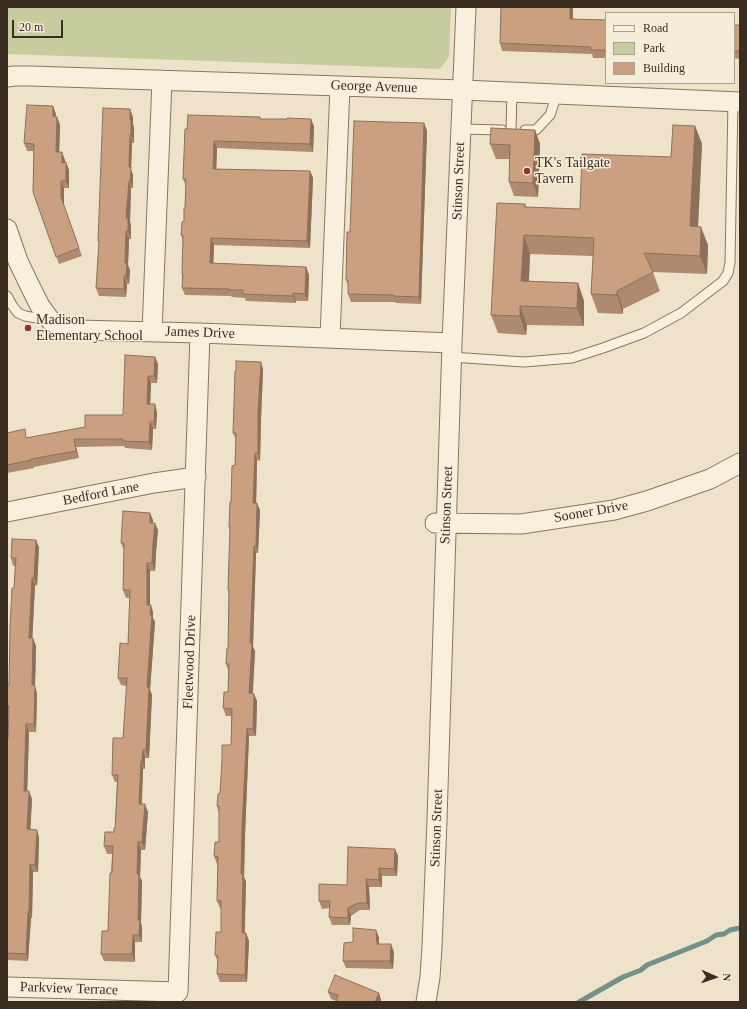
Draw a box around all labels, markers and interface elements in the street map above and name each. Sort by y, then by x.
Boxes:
scale bar [14,12,65,38]
legend [605,12,735,84]
text: 20 m [19,20,43,34]
text: Road [643,21,668,35]
text: Park [643,41,665,55]
text: Building [643,61,685,75]
street label: George Avenue [330,77,418,97]
street label: Stinson Street [449,142,469,220]
place label: TK's Tailgate Tavern [535,155,610,188]
marker: TK's Tailgate Tavern [522,166,532,176]
place label: Madison Elementary School [36,312,143,344]
marker: Madison Elementary School [23,323,33,333]
street label: James Drive [165,323,235,343]
street label: Stinson Street [437,466,457,544]
street label: Bedford Lane [61,478,141,510]
street label: Sooner Drive [553,497,629,527]
street label: Fleetwood Drive [180,614,200,710]
street label: Stinson Street [427,789,447,867]
north arrow [695,957,735,997]
text: N [721,973,733,982]
street label: Parkview Terrace [20,979,118,999]

